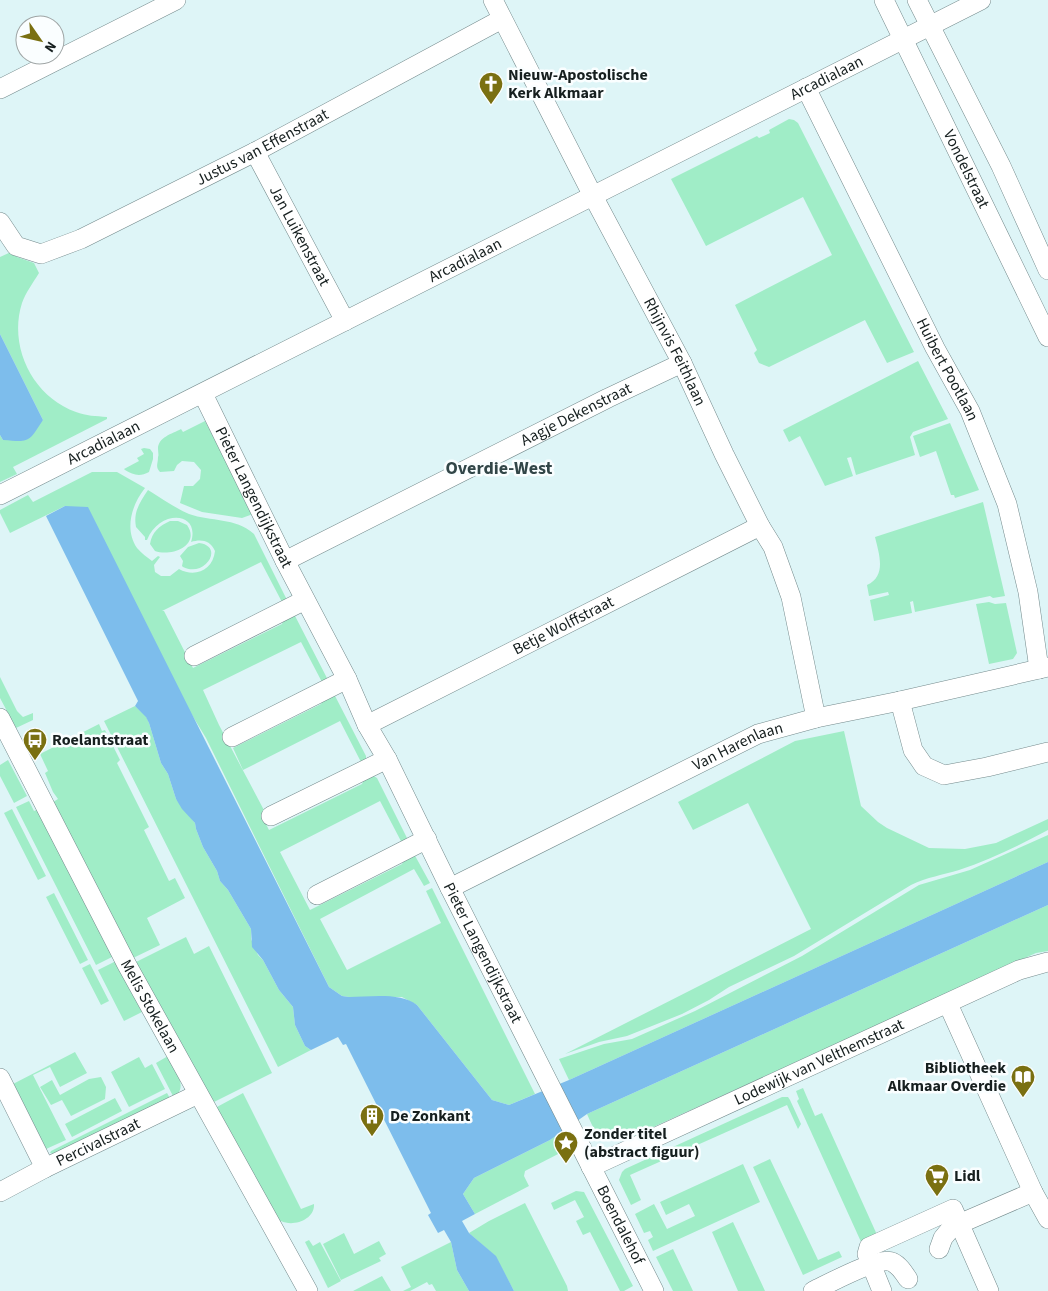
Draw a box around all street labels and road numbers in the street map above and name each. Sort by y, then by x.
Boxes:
street label: Arcadialaan [786,50,867,106]
street label: Justus van Effenstraat [192,103,333,191]
street label: Vondelstraat [938,126,995,212]
street label: Jan Luikenstraat [264,182,336,290]
street label: Arcadialaan [425,233,505,288]
street label: Rhijnvis Feithlaan [638,294,711,409]
street label: Huibert Pootlaan [911,314,984,424]
street label: Aagje Dekenstraat [517,377,636,451]
street label: Arcadialaan [63,415,144,470]
street label: Pieter Langendijkstraat [210,423,298,572]
street label: Betje Wolffstraat [509,591,618,660]
street label: Van Harenlaan [689,717,785,776]
street label: Pieter Langendijkstraat [438,879,528,1027]
street label: Melis Stokelaan [115,955,185,1057]
street label: Lodewijk van Velthemstraat [731,1013,908,1111]
street label: Percivalstraat [52,1112,144,1172]
street label: Boendalehof [591,1182,650,1269]

